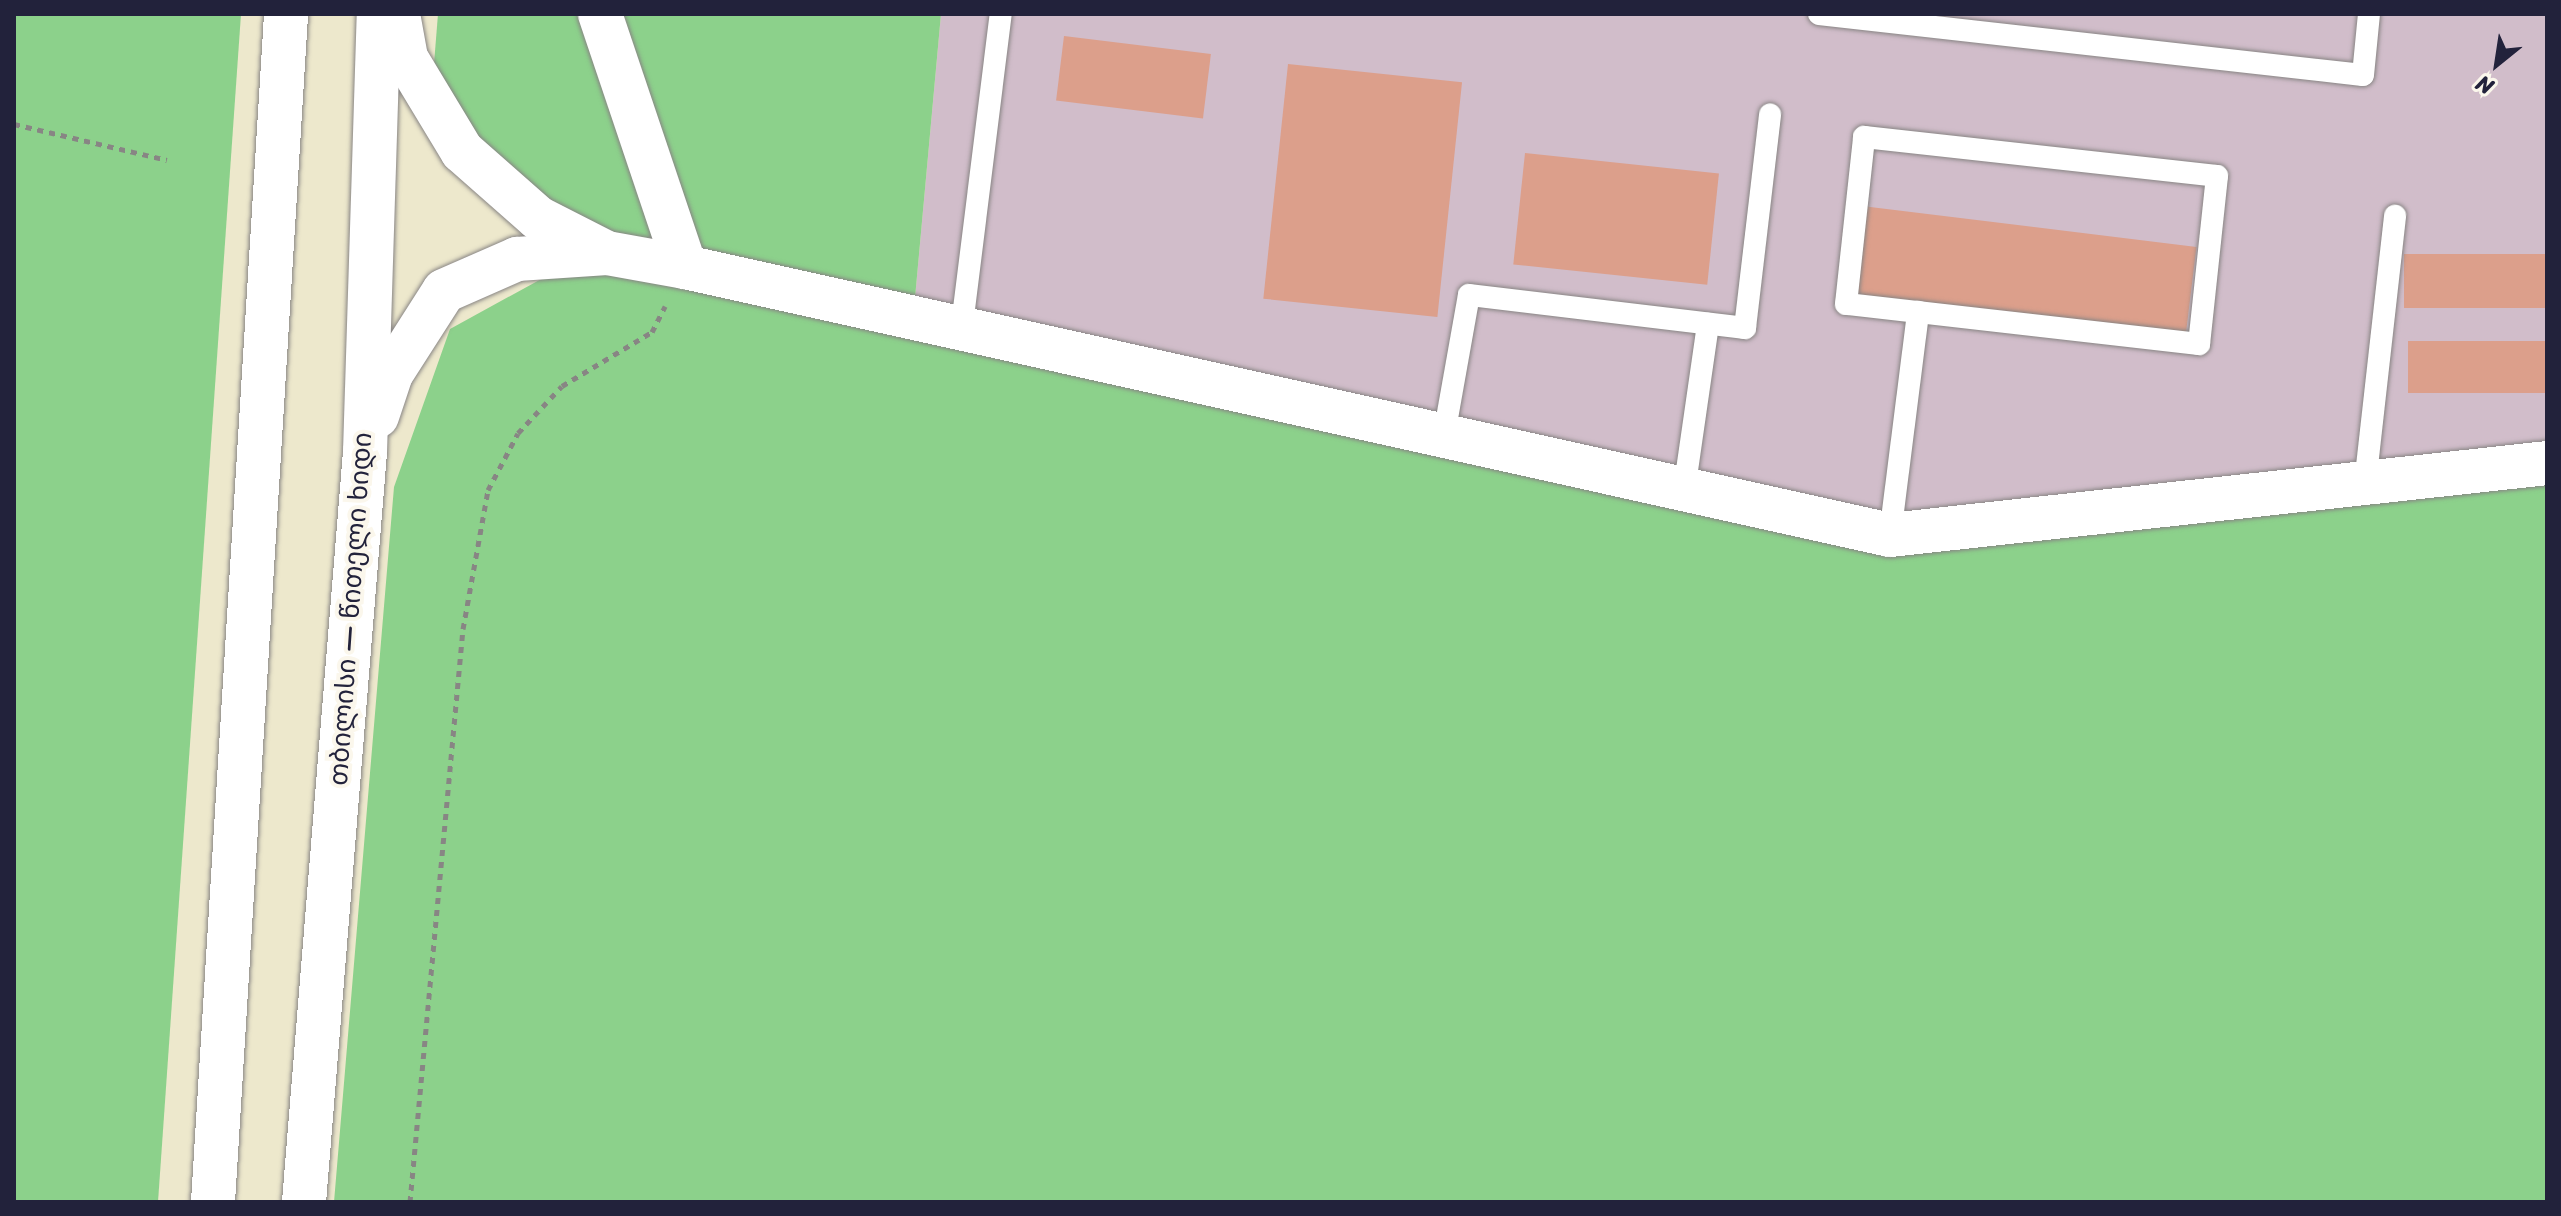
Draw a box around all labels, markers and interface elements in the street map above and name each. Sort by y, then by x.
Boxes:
north arrow [2457,24,2537,104]
text: N [2468,65,2501,106]
street label: თბილისი — წითელი ხიდი [323,431,379,787]

